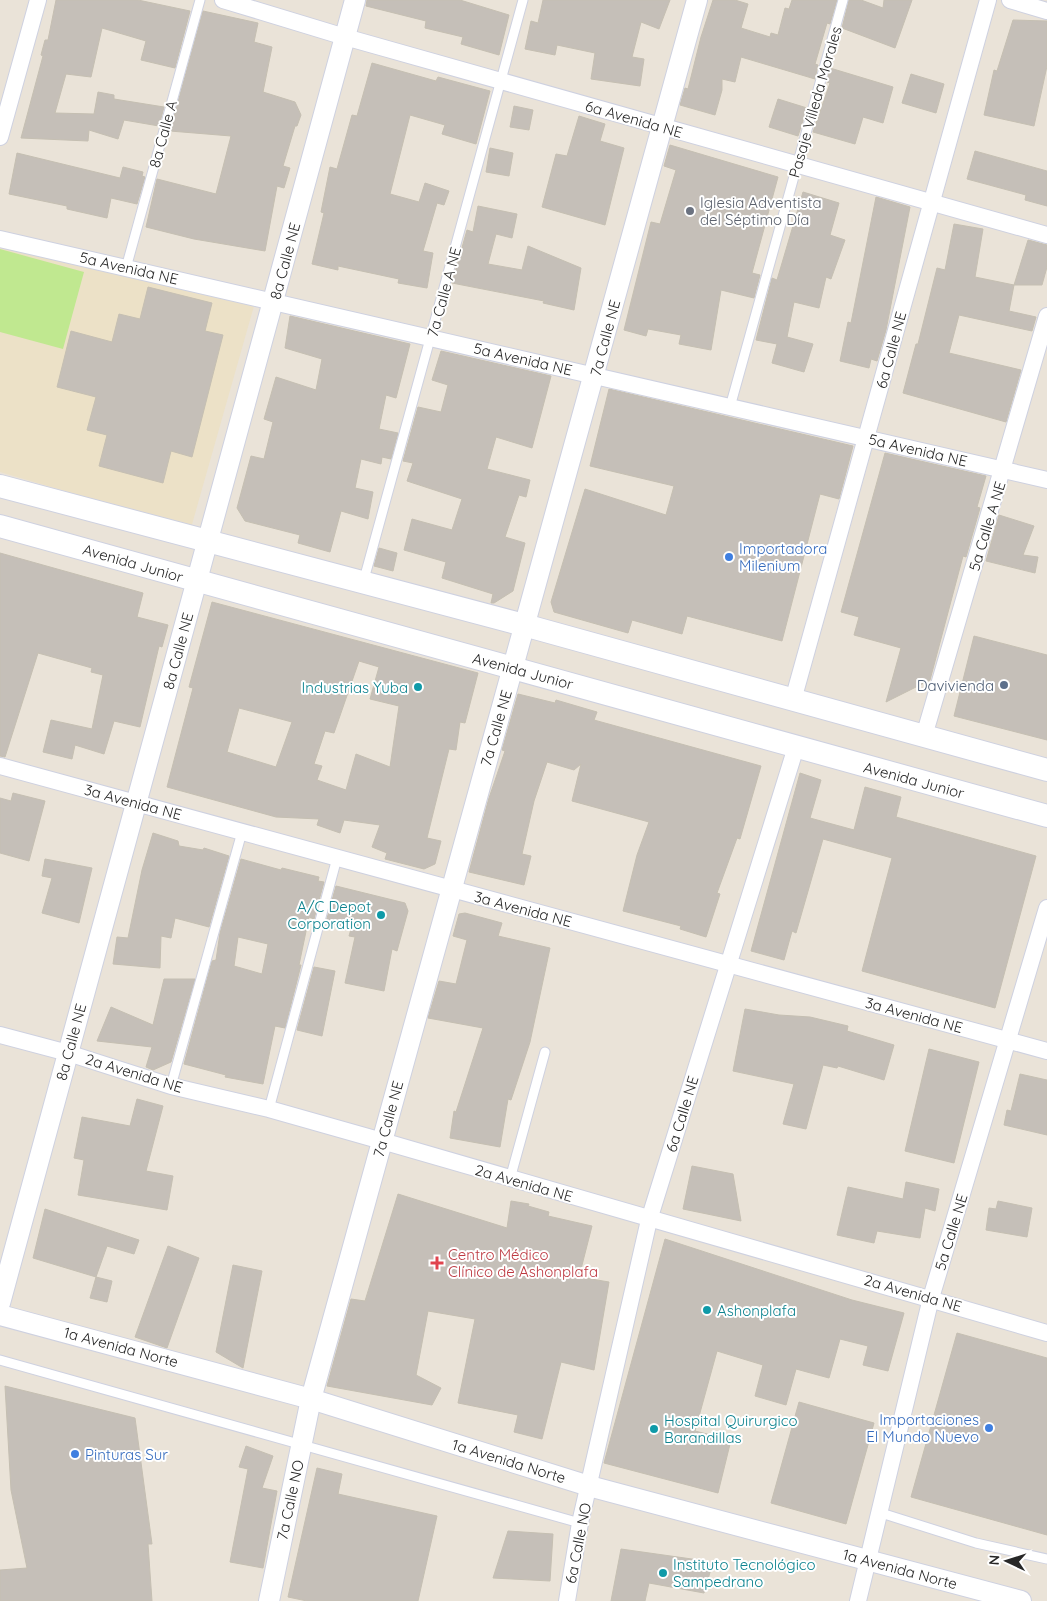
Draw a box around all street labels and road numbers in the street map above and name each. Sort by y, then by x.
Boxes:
street label: Pasaje Villeda Morales [784,24,846,180]
street label: 6a Avenida NE [583,96,685,142]
street label: 8a Calle A [145,98,181,170]
street label: 8a Calle NE [266,220,304,302]
street label: 7a Calle A NE [423,245,465,339]
street label: 5a Avenida NE [78,247,180,289]
street label: 7a Calle NE [586,298,624,378]
street label: 6a Calle NE [872,309,910,391]
street label: 5a Avenida NE [472,338,574,380]
street label: 5a Avenida NE [867,429,969,471]
street label: 5a Calle A NE [964,479,1010,573]
street label: Avenida Junior [81,540,186,586]
street label: 8a Calle NE [159,610,197,692]
street label: Avenida Junior [471,648,576,694]
street label: 7a Calle NE [476,688,516,768]
street label: Avenida Junior [862,757,967,803]
street label: 3a Avenida NE [82,780,184,824]
street label: 3a Avenida NE [472,887,574,931]
street label: 3a Avenida NE [863,993,965,1037]
street label: 8a Calle NE [52,1001,90,1083]
street label: 2a Avenida NE [83,1049,185,1097]
street label: 6a Calle NE [661,1073,703,1155]
street label: 7a Calle NE [369,1079,407,1159]
street label: 2a Avenida NE [473,1160,575,1206]
street label: 5a Calle NE [930,1191,972,1273]
street label: 2a Avenida NE [862,1270,964,1316]
street label: 1a Avenida Norte [62,1323,180,1371]
street label: 1a Avenida Norte [450,1435,568,1487]
street label: 7a Calle NO [272,1458,308,1542]
street label: 6a Calle NO [561,1501,595,1585]
street label: 1a Avenida Norte [841,1545,959,1593]

